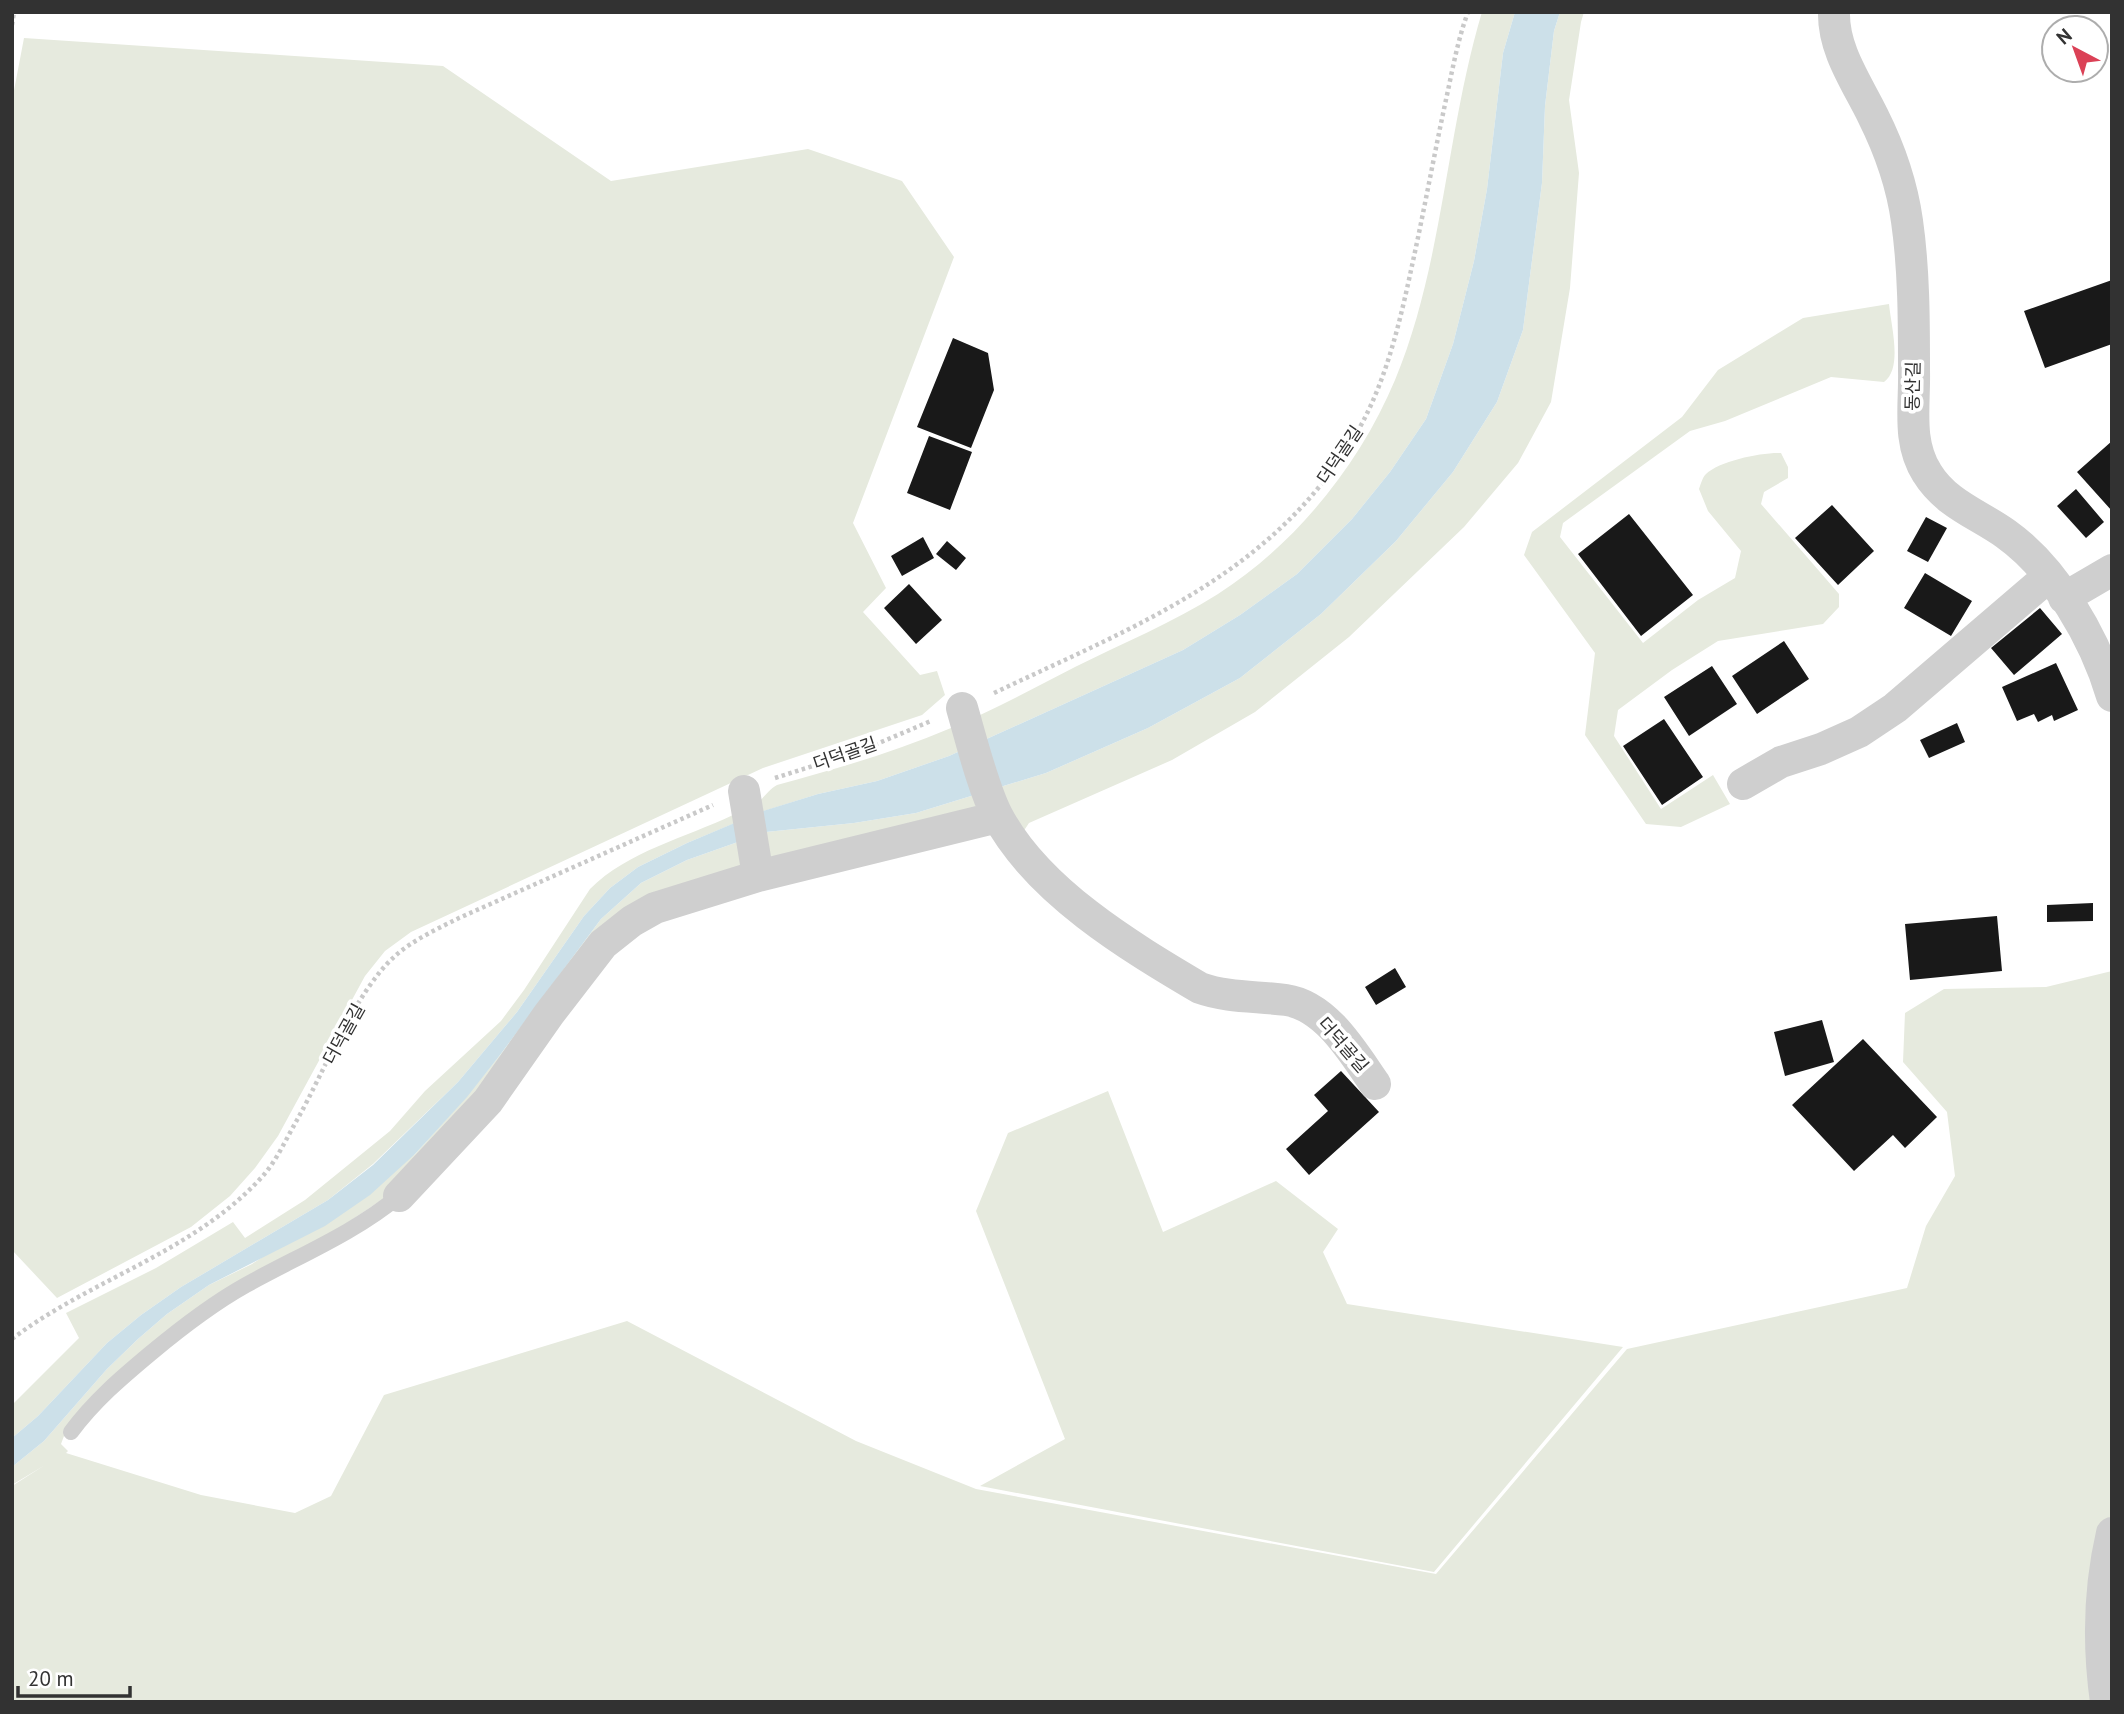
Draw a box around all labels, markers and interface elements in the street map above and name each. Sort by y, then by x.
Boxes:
north arrow [2040,14,2110,84]
text: N [2051,23,2076,49]
street label: 동산길 [1901,361,1924,411]
street label: 더덕골길 [1312,421,1368,489]
street label: 더덕골길 [810,732,880,775]
street label: 더덕골길 [317,999,370,1068]
street label: 더덕골길 [1313,1012,1374,1077]
scale bar [18,1654,130,1698]
text: 20 m [28,1665,74,1692]

